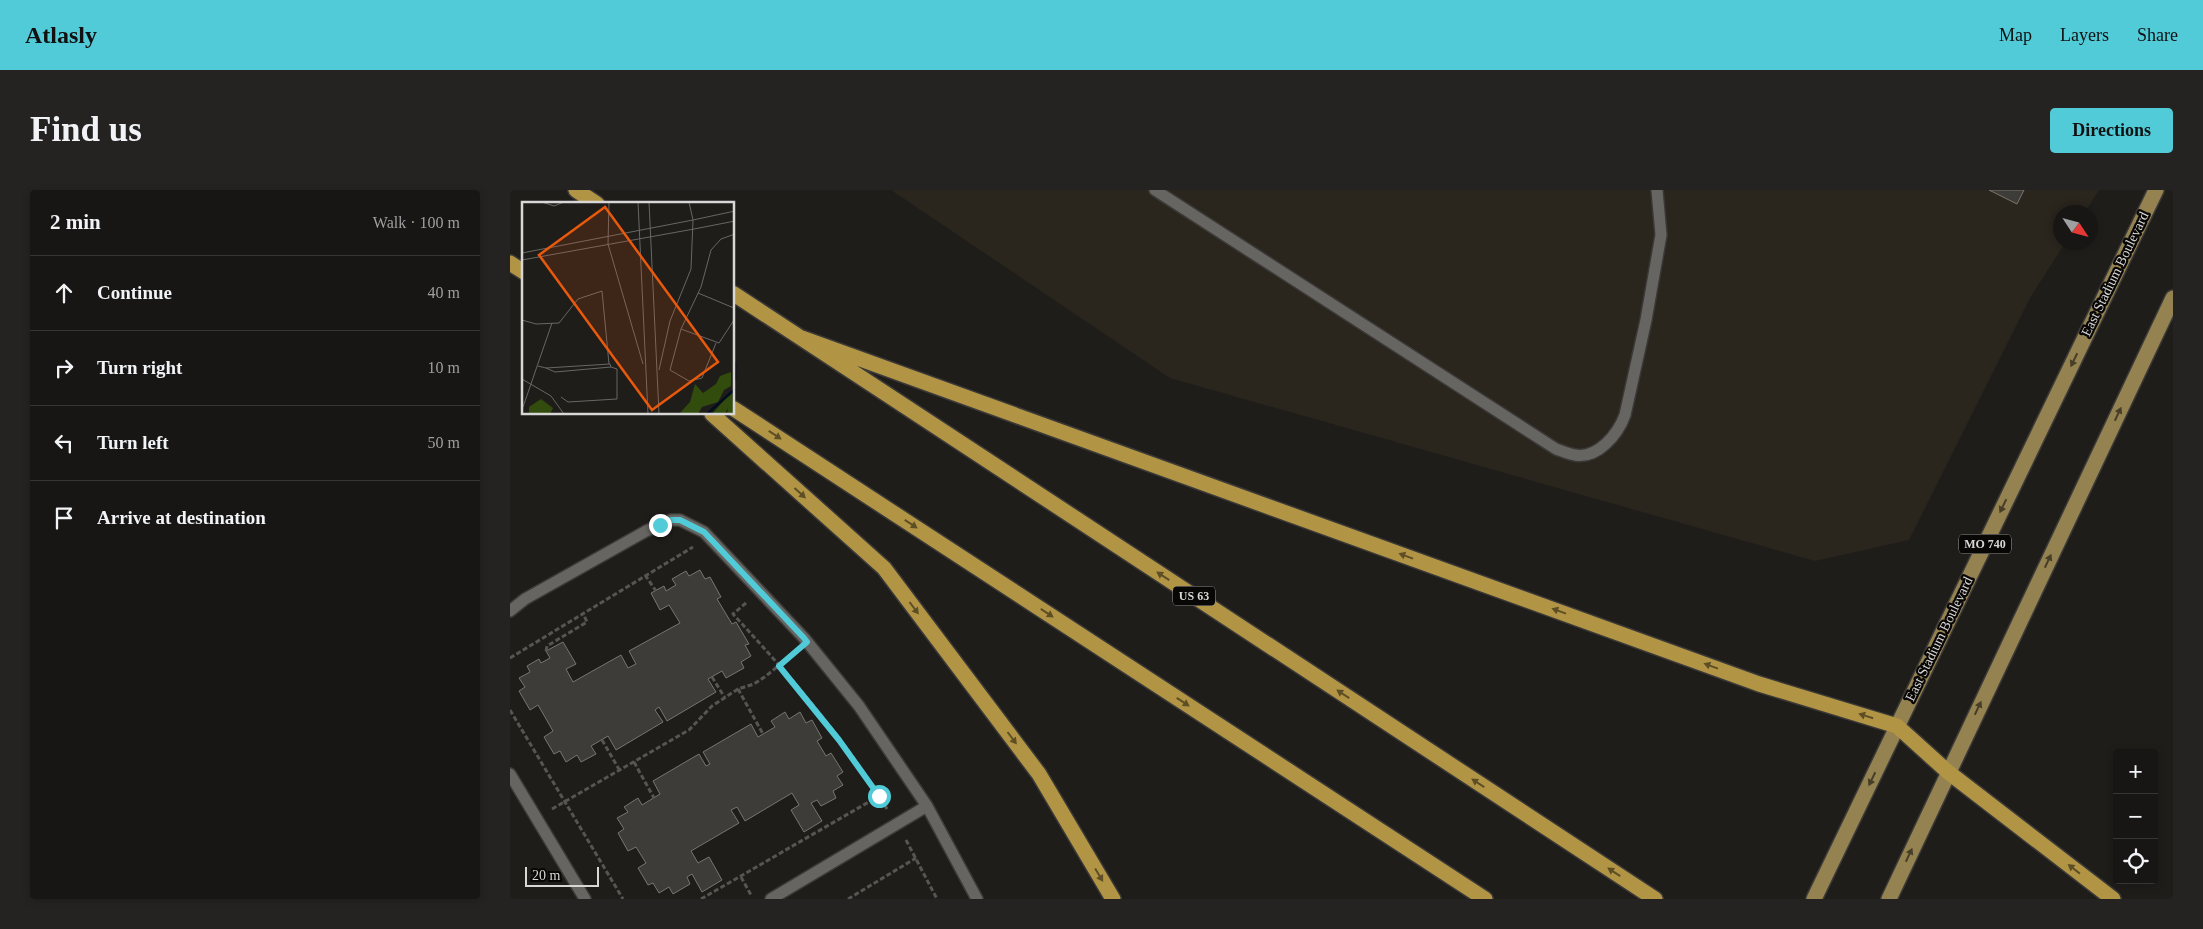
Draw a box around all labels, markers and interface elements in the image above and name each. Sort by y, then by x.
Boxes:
text: Atlasly [25,22,97,48]
text: Map [1999,25,2032,45]
text: Layers [2060,25,2109,45]
text: Share [2137,25,2178,45]
button: Directions [2050,108,2173,153]
text: Find us [30,110,142,149]
inset map [522,202,735,415]
north arrow [2053,205,2098,250]
text: 2 min [50,210,101,234]
street label: East Stadium Boulevard [2078,210,2152,338]
text: Walk · 100 m [373,214,460,231]
icon: ahead [50,279,78,307]
text: Continue [97,282,172,303]
text: 40 m [428,284,460,301]
one-way arrow [2070,353,2078,367]
icon: right [50,354,78,382]
text: Turn right [97,357,182,378]
text: 10 m [428,359,460,376]
one-way arrow [2114,407,2122,421]
icon: left [50,429,78,457]
one-way arrow [768,431,781,440]
text: Turn left [97,432,169,453]
text: 50 m [428,434,460,451]
one-way arrow [794,487,806,499]
one-way arrow [1999,499,2007,513]
icon: arrive [50,504,78,532]
text: Arrive at destination [97,507,266,528]
route end [649,514,672,537]
one-way arrow [904,519,917,529]
road number: MO 740 [1959,534,2011,554]
one-way arrow [1398,552,1413,559]
one-way arrow [2044,554,2052,568]
one-way arrow [1156,571,1170,580]
street label: East Stadium Boulevard [1902,575,1976,703]
road number: US 63 [1173,586,1215,606]
one-way arrow [909,601,919,615]
one-way arrow [1551,607,1566,614]
one-way arrow [1040,608,1053,618]
one-way arrow [1704,662,1719,669]
one-way arrow [1336,689,1349,699]
one-way arrow [1176,697,1190,707]
one-way arrow [1975,701,1983,715]
one-way arrow [1858,712,1873,720]
one-way arrow [1007,731,1017,745]
map controls [2113,749,2158,884]
button: + [2113,749,2158,794]
one-way arrow [1868,772,1876,786]
one-way arrow [1472,778,1485,788]
route start [868,785,891,808]
button: − [2113,794,2158,839]
button: locate [2113,839,2158,884]
one-way arrow [1906,848,1914,862]
scale bar [525,864,599,887]
one-way arrow [2068,864,2081,875]
one-way arrow [1607,867,1621,877]
text: 20 m [532,868,560,883]
one-way arrow [1094,868,1103,882]

